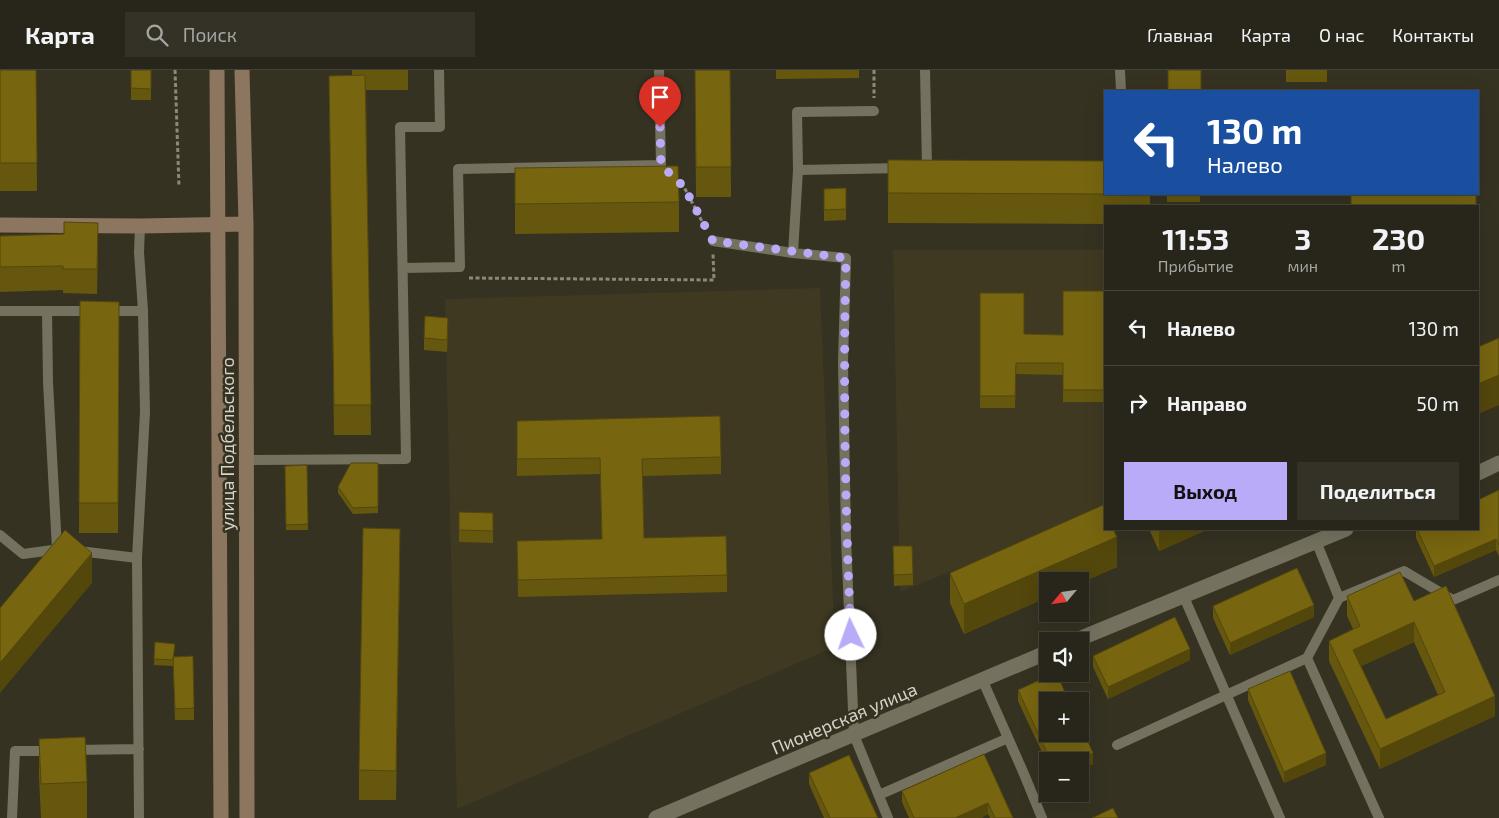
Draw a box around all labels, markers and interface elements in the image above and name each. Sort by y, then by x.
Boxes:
search box [125,12,475,57]
text: Карта [25,20,95,49]
icon: search [143,21,171,49]
text: Поиск [183,23,237,46]
text: Главная [1147,24,1213,46]
text: Карта [1241,24,1291,46]
text: О нас [1319,24,1364,46]
text: Контакты [1392,24,1474,46]
pin [639,76,681,127]
icon: arrive [646,83,674,111]
text: 130 m [1207,109,1302,151]
icon: left [1124,110,1189,175]
text: Налево [1207,151,1283,177]
text: 11:53 [1162,220,1229,256]
text: 3 [1294,220,1311,256]
text: 230 [1372,220,1425,256]
text: Прибытие [1158,256,1234,275]
text: мин [1287,256,1318,275]
text: m [1392,256,1406,275]
icon: left [1124,314,1152,342]
text: Налево [1167,317,1235,340]
text: 130 m [1409,317,1459,340]
street label: улица Подбельского [216,357,238,531]
icon: right [1124,389,1152,417]
text: Направо [1167,392,1247,415]
text: 50 m [1416,392,1459,415]
button: Выход [1124,462,1287,520]
button: Поделиться [1297,462,1459,520]
north arrow [1039,572,1089,622]
map controls [1039,572,1089,802]
position arrow [824,608,876,660]
button: sound [1039,632,1089,682]
street label: Пионерская улица [768,677,920,759]
button: + [1039,692,1089,742]
button: − [1039,752,1089,802]

